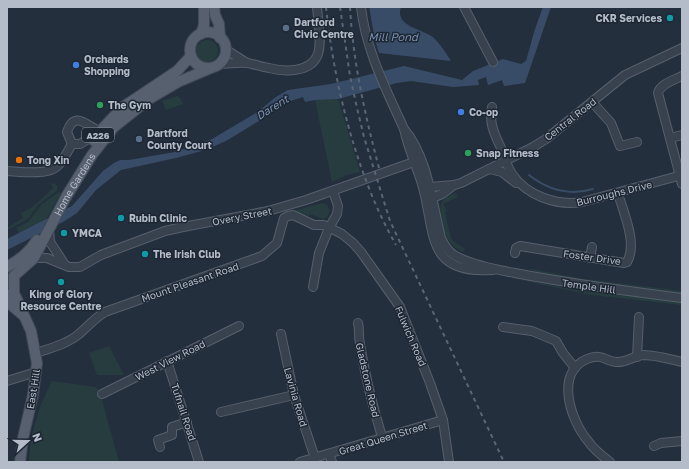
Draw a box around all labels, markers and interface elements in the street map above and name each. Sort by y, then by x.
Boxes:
place label: CKR Services [595,12,662,24]
marker: CKR Services [665,13,675,23]
place label: Dartford Civic Centre [294,16,354,40]
marker: Dartford Civic Centre [281,23,291,33]
water label: Mill Pond [368,30,419,43]
place label: Orchards Shopping [84,53,130,77]
marker: Orchards Shopping [71,60,81,70]
water label: Darent [253,91,292,122]
street label: Central Road [542,95,598,143]
place label: The Gym [108,99,151,111]
marker: The Gym [95,100,105,110]
place label: Co-op [469,106,498,118]
marker: Co-op [456,107,466,117]
place label: Dartford County Court [147,127,212,151]
road number: A226 [82,128,114,142]
marker: Dartford County Court [134,134,144,144]
place label: Snap Fitness [476,147,539,159]
marker: Snap Fitness [463,148,473,158]
street label: Home Gardens [51,151,98,218]
place label: Tong Xin [27,154,69,166]
marker: Tong Xin [14,155,24,165]
street label: Burroughs Drive [575,178,653,208]
street label: Overy Street [211,204,273,228]
place label: Rubin Clinic [129,212,187,224]
marker: Rubin Clinic [116,213,126,223]
place label: YMCA [72,227,102,239]
marker: YMCA [59,228,69,238]
street label: Foster Drive [562,247,622,267]
place label: The Irish Club [153,248,221,260]
marker: The Irish Club [140,249,150,259]
street label: Mount Pleasant Road [140,260,240,304]
street label: Temple Hill [561,276,617,296]
marker: King of Glory Resource Centre [56,277,66,287]
place label: King of Glory Resource Centre [21,288,102,312]
street label: Fulwich Road [393,304,429,368]
street label: West View Road [133,337,207,383]
street label: Gladstone Road [354,341,382,419]
street label: Lavinia Road [282,366,310,428]
street label: East Hill [24,368,42,410]
street label: Tufnail Road [169,382,199,442]
street label: Great Queen Street [337,419,429,457]
north arrow [8,421,48,461]
text: N [30,431,45,443]

